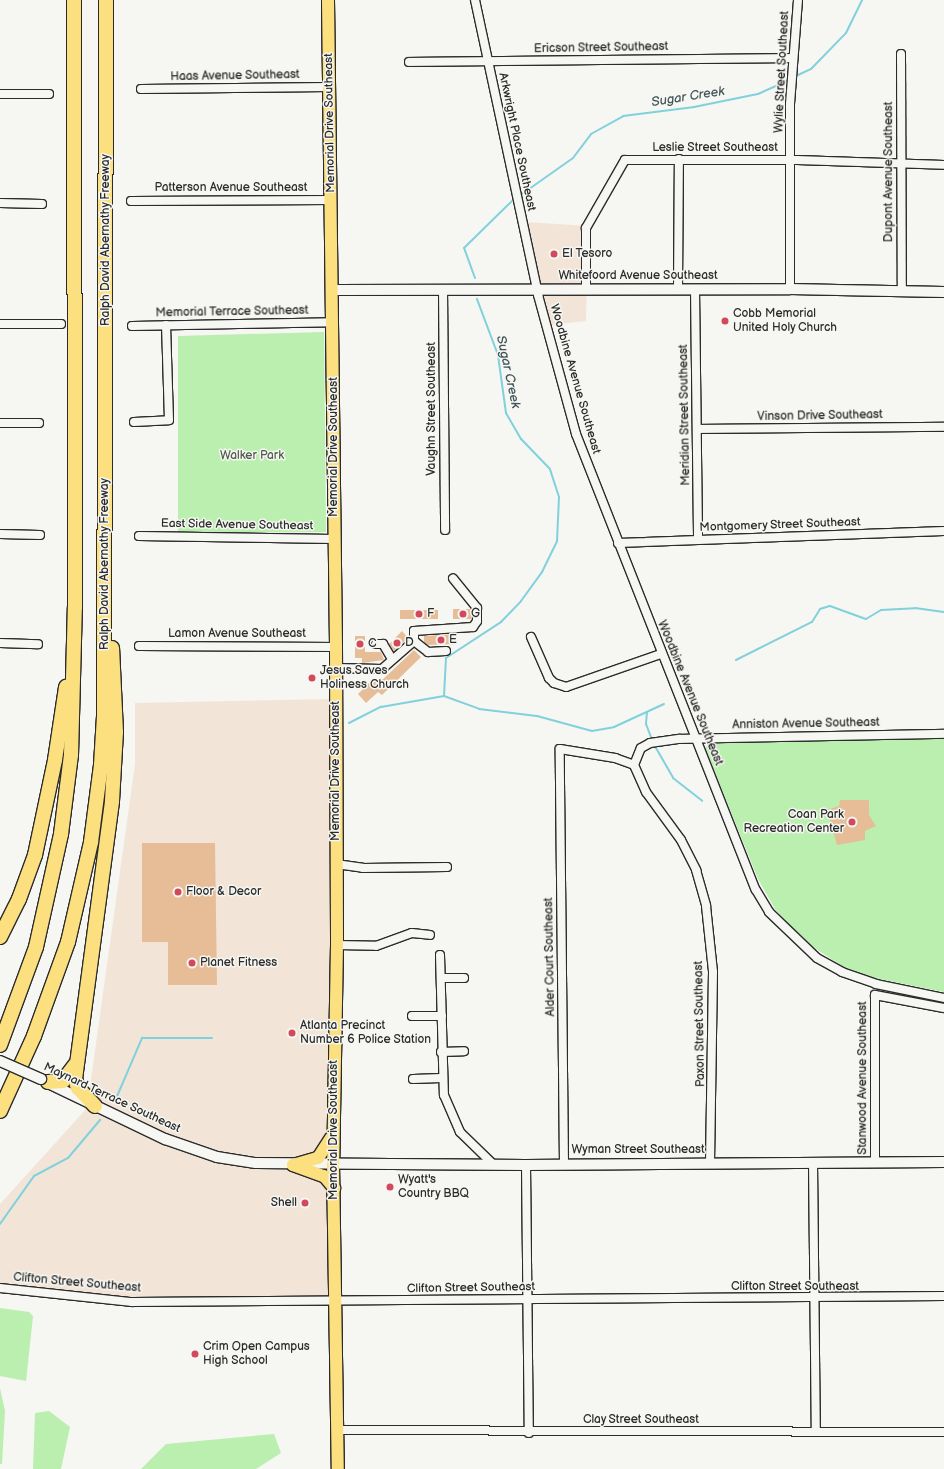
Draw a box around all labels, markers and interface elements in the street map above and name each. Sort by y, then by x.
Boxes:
street label: Wylie Street Southeast [772,10,792,134]
street label: Ericson Street Southeast [533,40,669,56]
street label: Memorial Drive Southeast [322,53,338,193]
street label: Haas Avenue Southeast [170,68,300,84]
street label: Arkwright Place Southeast [495,71,539,213]
water label: Sugar Creek [650,84,726,110]
street label: Dupont Avenue Southeast [882,102,896,242]
street label: Leslie Street Southeast [652,141,778,155]
street label: Ralph David Abernathy Freeway [99,154,113,326]
street label: Patterson Avenue Southeast [154,181,308,195]
place label: El Tesoro [562,247,613,261]
marker: El Tesoro [549,249,559,259]
street label: Whitefoord Avenue Southeast [558,269,718,283]
street label: Woodbine Avenue Southeast [547,302,603,456]
street label: Memorial Terrace Southeast [155,303,309,321]
place label: Cobb Memorial United Holy Church [733,307,838,335]
marker: Cobb Memorial United Holy Church [720,316,730,326]
water label: Sugar Creek [493,334,523,410]
street label: Vaughn Street Southeast [425,342,439,476]
street label: Meridian Street Southeast [677,344,693,486]
street label: Memorial Drive Southeast [327,377,341,517]
street label: Vinson Drive Southeast [757,408,883,424]
park label: Walker Park [220,449,284,463]
street label: Ralph David Abernathy Freeway [98,478,112,650]
street label: Montgomery Street Southeast [699,515,861,535]
street label: East Side Avenue Southeast [160,516,314,534]
place label: F [427,607,434,621]
place label: G [471,607,480,621]
marker: F [414,609,424,619]
marker: G [458,609,468,619]
street label: Woodbine Avenue Southeast [654,618,726,768]
street label: Lamon Avenue Southeast [168,627,306,641]
place label: E [449,633,457,647]
marker: E [436,635,446,645]
place label: D [405,636,414,650]
place label: C [368,637,377,651]
marker: D [392,638,402,648]
marker: C [355,639,365,649]
place label: Jesus Saves Holiness Church [320,664,409,692]
marker: Jesus Saves Holiness Church [307,673,317,683]
street label: Memorial Drive Southeast [329,701,343,841]
street label: Anniston Avenue Southeast [732,716,880,732]
place label: Coan Park Recreation Center [743,808,844,836]
marker: Coan Park Recreation Center [847,817,857,827]
place label: Floor & Decor [186,885,261,899]
marker: Floor & Decor [173,887,183,897]
street label: Alder Court Southeast [542,897,558,1017]
place label: Planet Fitness [200,956,277,970]
marker: Planet Fitness [187,958,197,968]
street label: Paxon Street Southeast [692,961,708,1087]
street label: Stanwood Avenue Southeast [856,1001,870,1155]
place label: Atlanta Precinct Number 6 Police Station [300,1019,431,1047]
marker: Atlanta Precinct Number 6 Police Station [287,1028,297,1038]
street label: Maynard Terrace Southeast [41,1060,183,1136]
street label: Memorial Drive Southeast [327,1060,341,1200]
street label: Wyman Street Southeast [571,1143,705,1157]
place label: Wyatt's Country BBQ [398,1173,470,1201]
marker: Wyatt's Country BBQ [385,1182,395,1192]
place label: Shell [271,1196,297,1210]
marker: Shell [300,1198,310,1208]
street label: Clifton Street Southeast [12,1270,142,1296]
street label: Clifton Street Southeast [407,1280,535,1296]
street label: Clifton Street Southeast [731,1280,859,1294]
place label: Crim Open Campus High School [203,1340,310,1368]
marker: Crim Open Campus High School [190,1349,200,1359]
street label: Clay Street Southeast [582,1413,700,1427]

